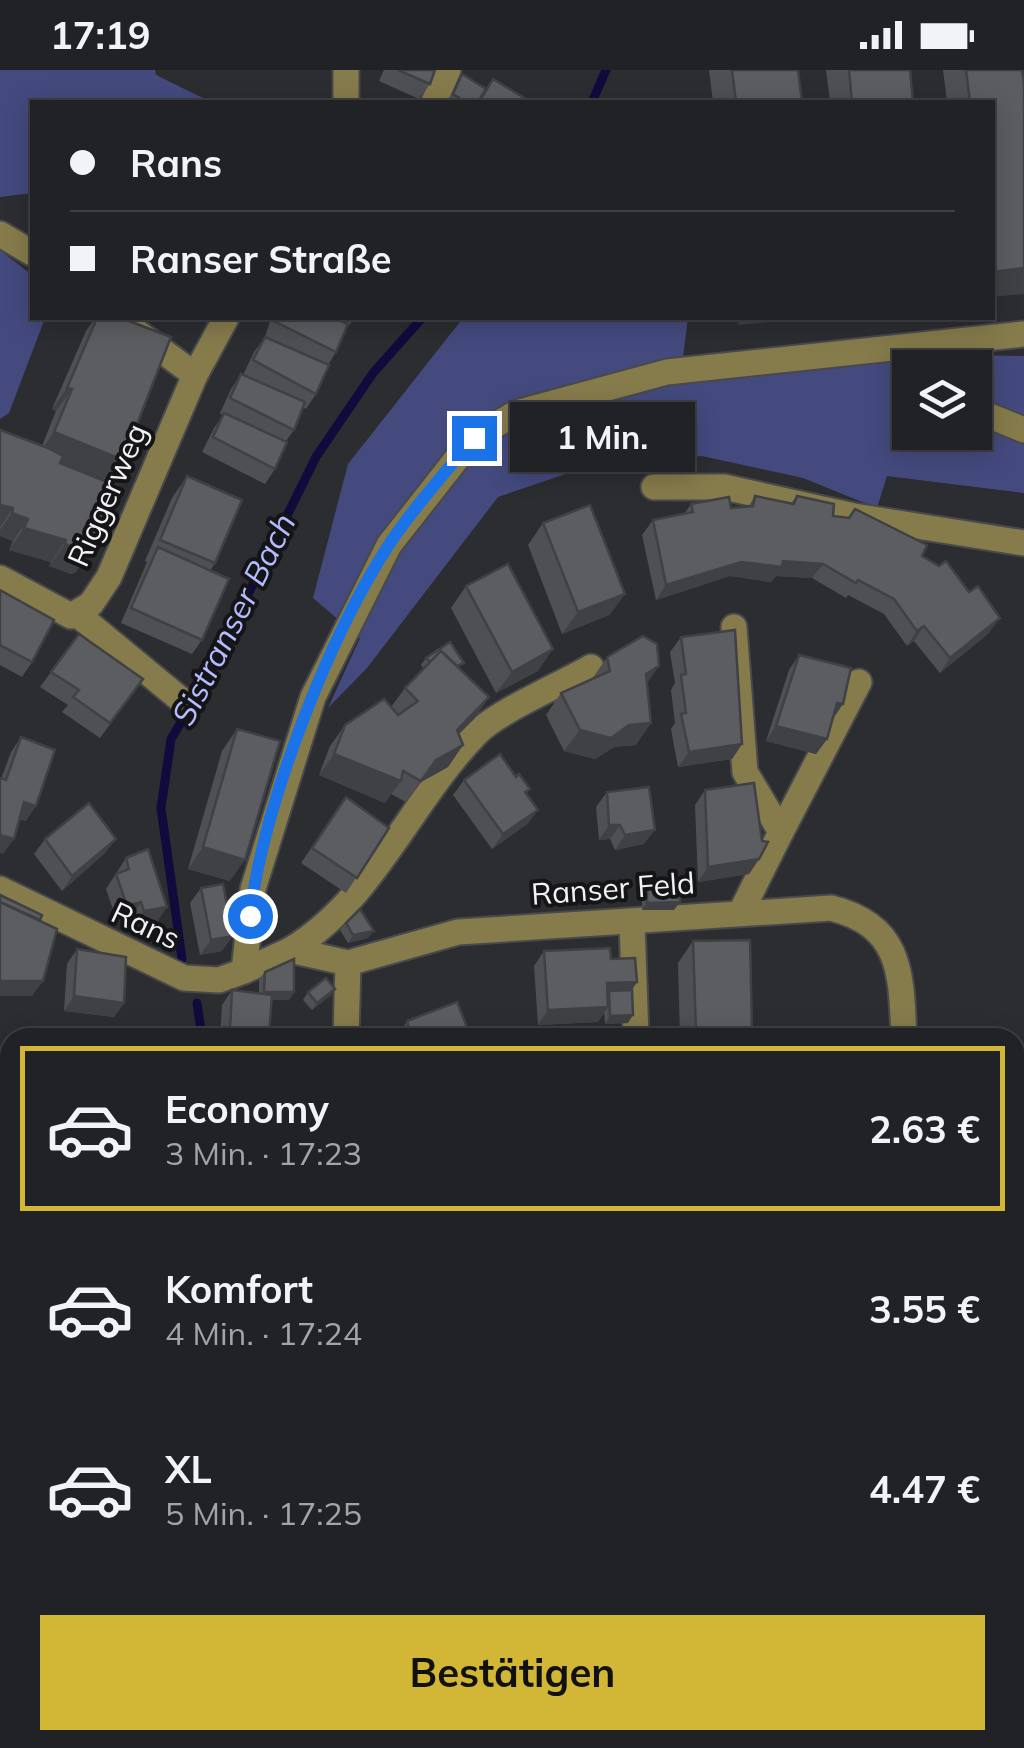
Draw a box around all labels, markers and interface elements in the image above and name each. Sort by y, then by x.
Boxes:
text: 17:19 [50,11,151,59]
text: Rans [130,139,222,187]
text: Ranser Straße [130,235,392,283]
map controls [892,350,992,450]
button: layers [892,350,992,450]
callout: 1 Min. [509,403,694,473]
route end [452,416,497,461]
text: 1 Min. [557,417,648,457]
street label: Riggerweg [59,418,155,572]
water label: Sistranser Bach [162,506,304,732]
street label: Ranser Feld [530,863,696,913]
street label: Rans [106,893,186,957]
route start [228,894,273,939]
icon: car [45,1084,135,1174]
text: Economy [165,1085,329,1133]
text: 2.63 € [869,1105,980,1153]
text: 3 Min. · 17:23 [165,1133,362,1173]
icon: car [45,1264,135,1354]
text: Komfort [165,1265,313,1313]
text: 3.55 € [869,1285,980,1333]
text: 4 Min. · 17:24 [165,1313,362,1353]
icon: car [45,1444,135,1534]
text: XL [165,1445,212,1493]
text: 4.47 € [869,1465,980,1513]
text: 5 Min. · 17:25 [165,1493,362,1533]
button: Bestätigen [40,1615,985,1730]

